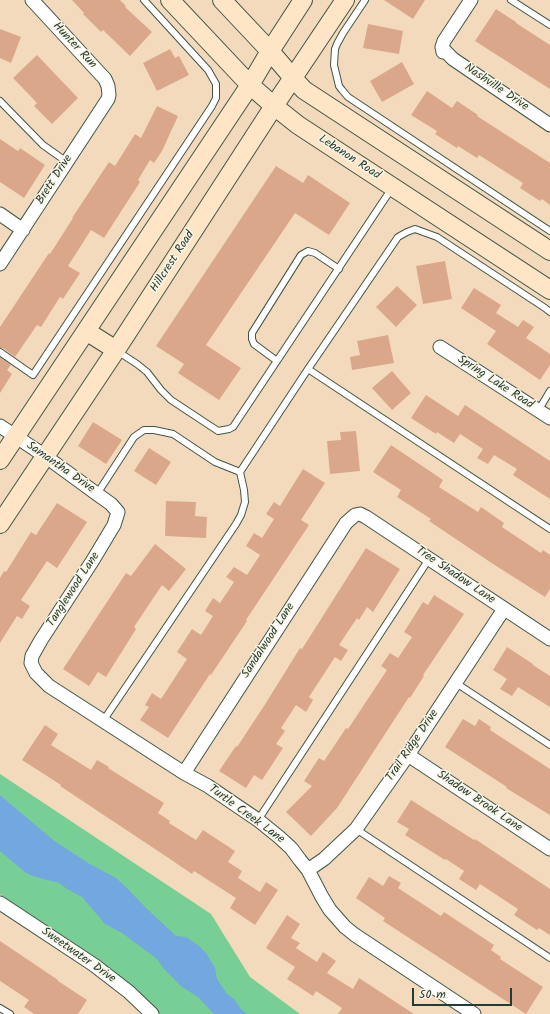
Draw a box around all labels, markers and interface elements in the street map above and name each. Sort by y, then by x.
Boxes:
street label: Hunter Run [49,20,99,72]
street label: Nashville Drive [461,61,531,115]
street label: Lebanon Road [315,133,383,183]
street label: Brett Drive [34,153,76,207]
street label: Hillcrest Road [148,229,198,295]
street label: Spring Lake Road [454,353,536,413]
street label: Samantha Drive [23,439,97,497]
street label: Tree Shadow Lane [413,544,497,608]
street label: Tanglewood Lane [44,550,104,630]
street label: Sandalwood Lane [239,601,299,681]
street label: Trail Ridge Drive [384,707,442,785]
street label: Shadow Brook Lane [434,768,524,836]
street label: Turtle Creek Lane [205,783,287,847]
street label: Sweetwater Drive [38,925,118,987]
scale bar [414,980,514,1006]
text: 50 m [419,985,446,1004]

